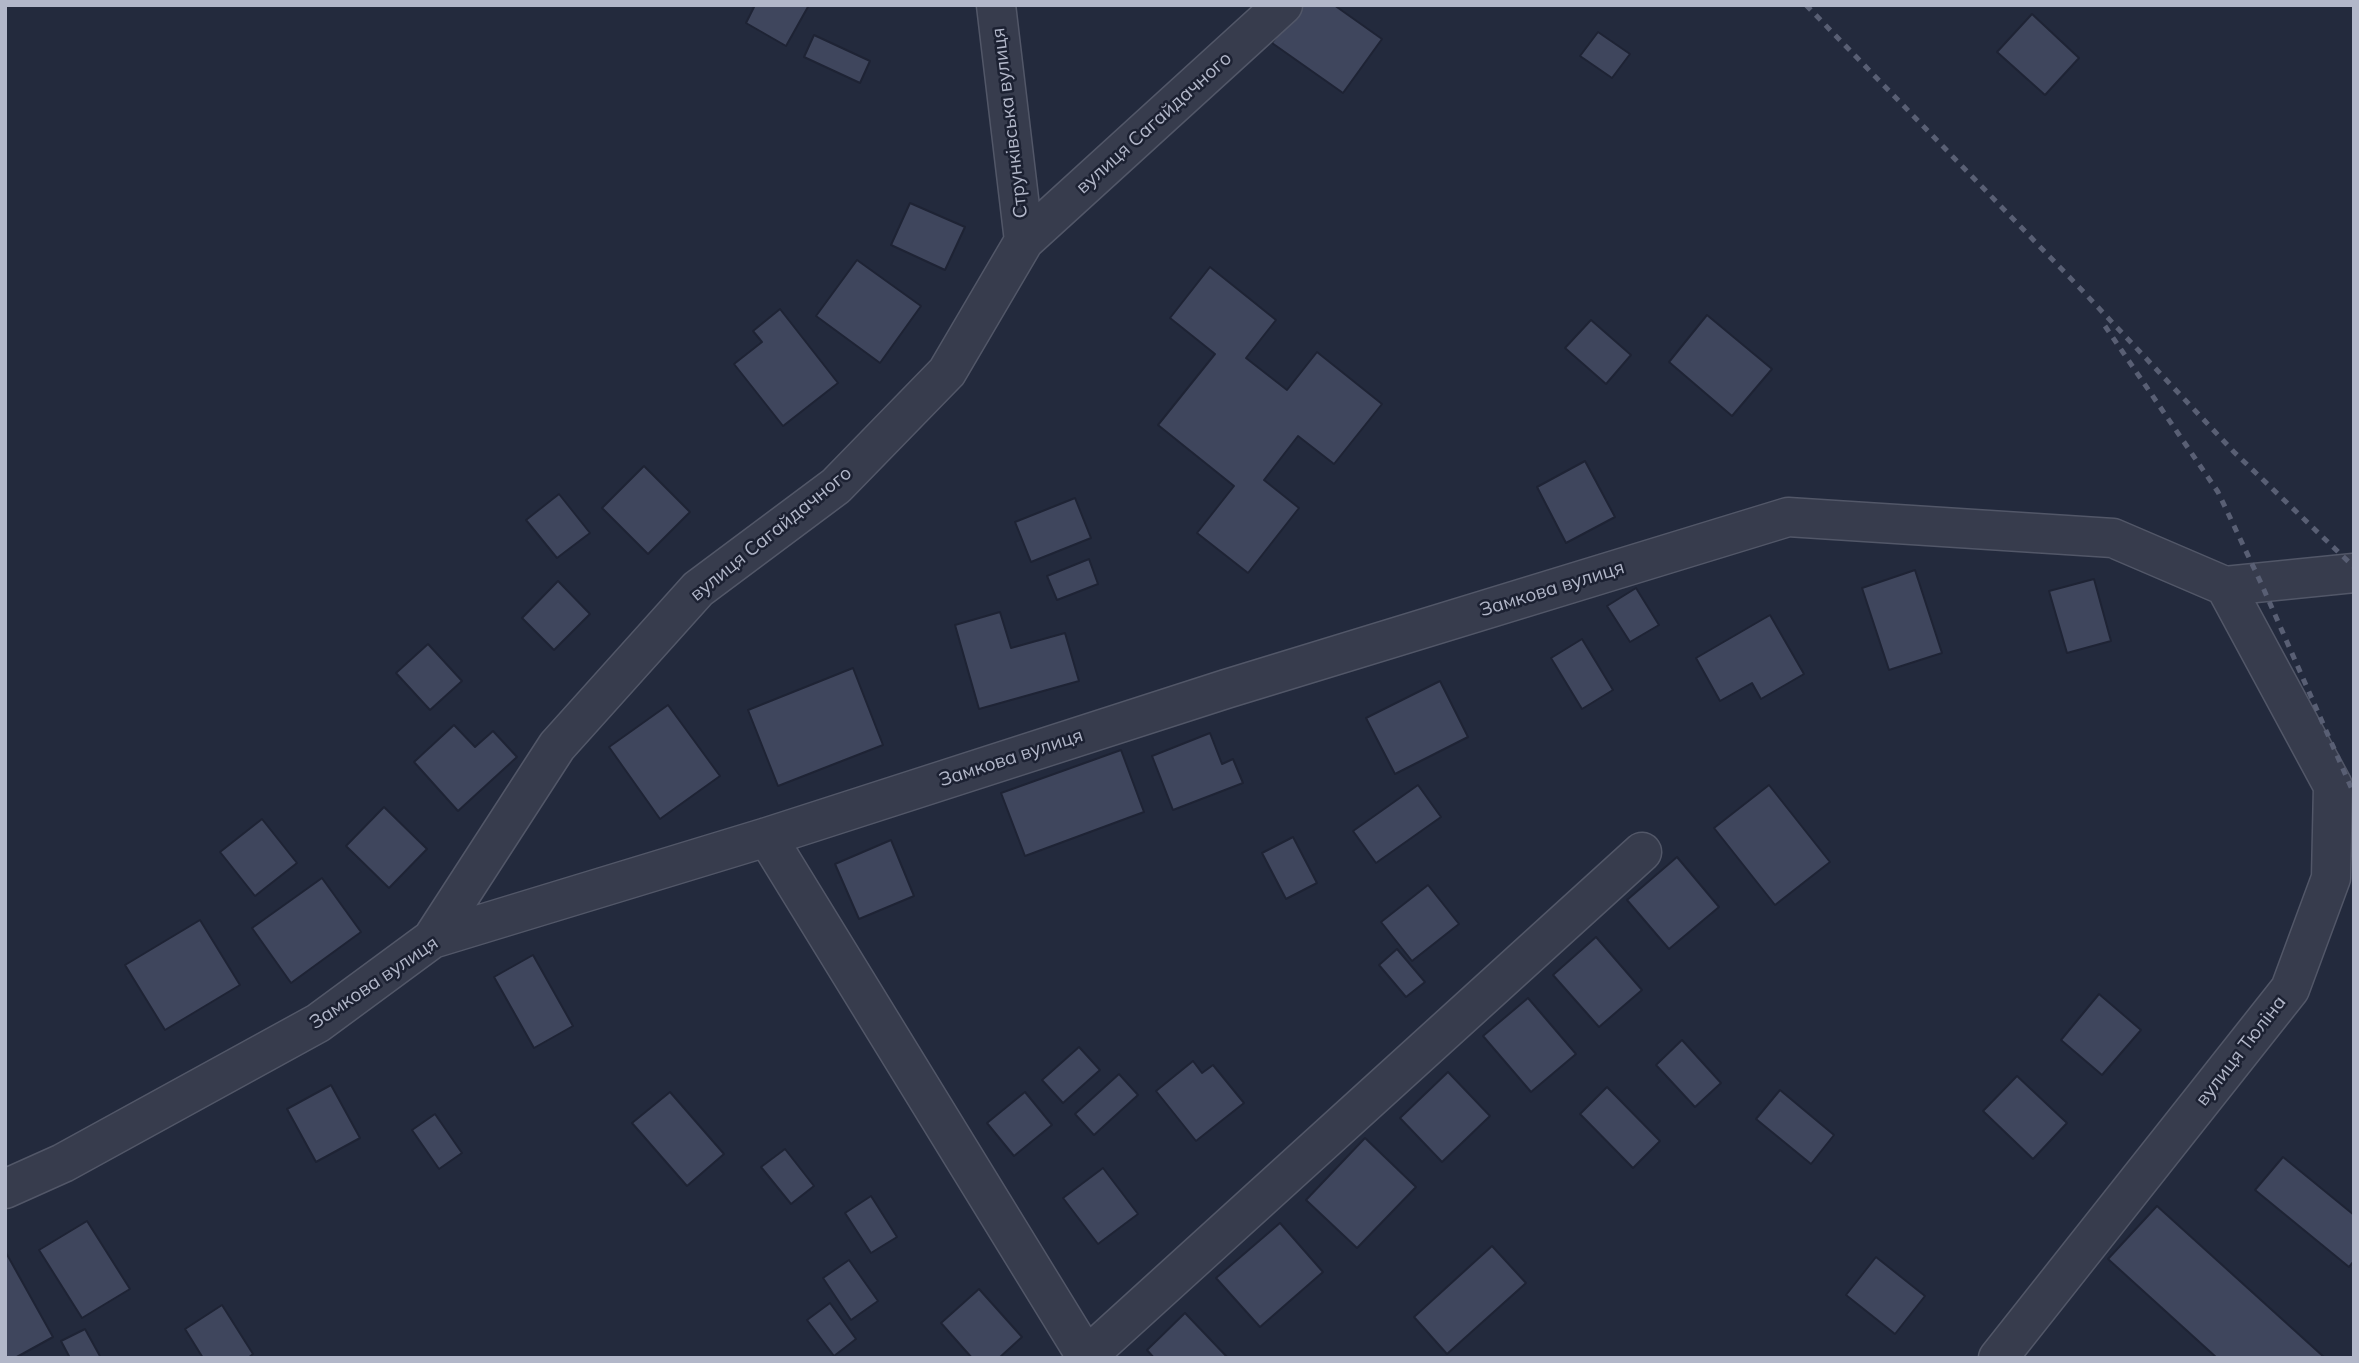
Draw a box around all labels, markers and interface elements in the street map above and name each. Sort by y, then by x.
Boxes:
street label: Струнківська вулиця [987,26,1033,220]
street label: вулиця Сагайдачного [1072,47,1236,199]
street label: вулиця Сагайдачного [686,462,856,606]
street label: Замкова вулиця [1477,556,1627,622]
street label: Замкова вулиця [936,724,1086,792]
street label: Замкова вулиця [305,932,443,1034]
street label: вулиця Тюліна [2191,991,2291,1111]

